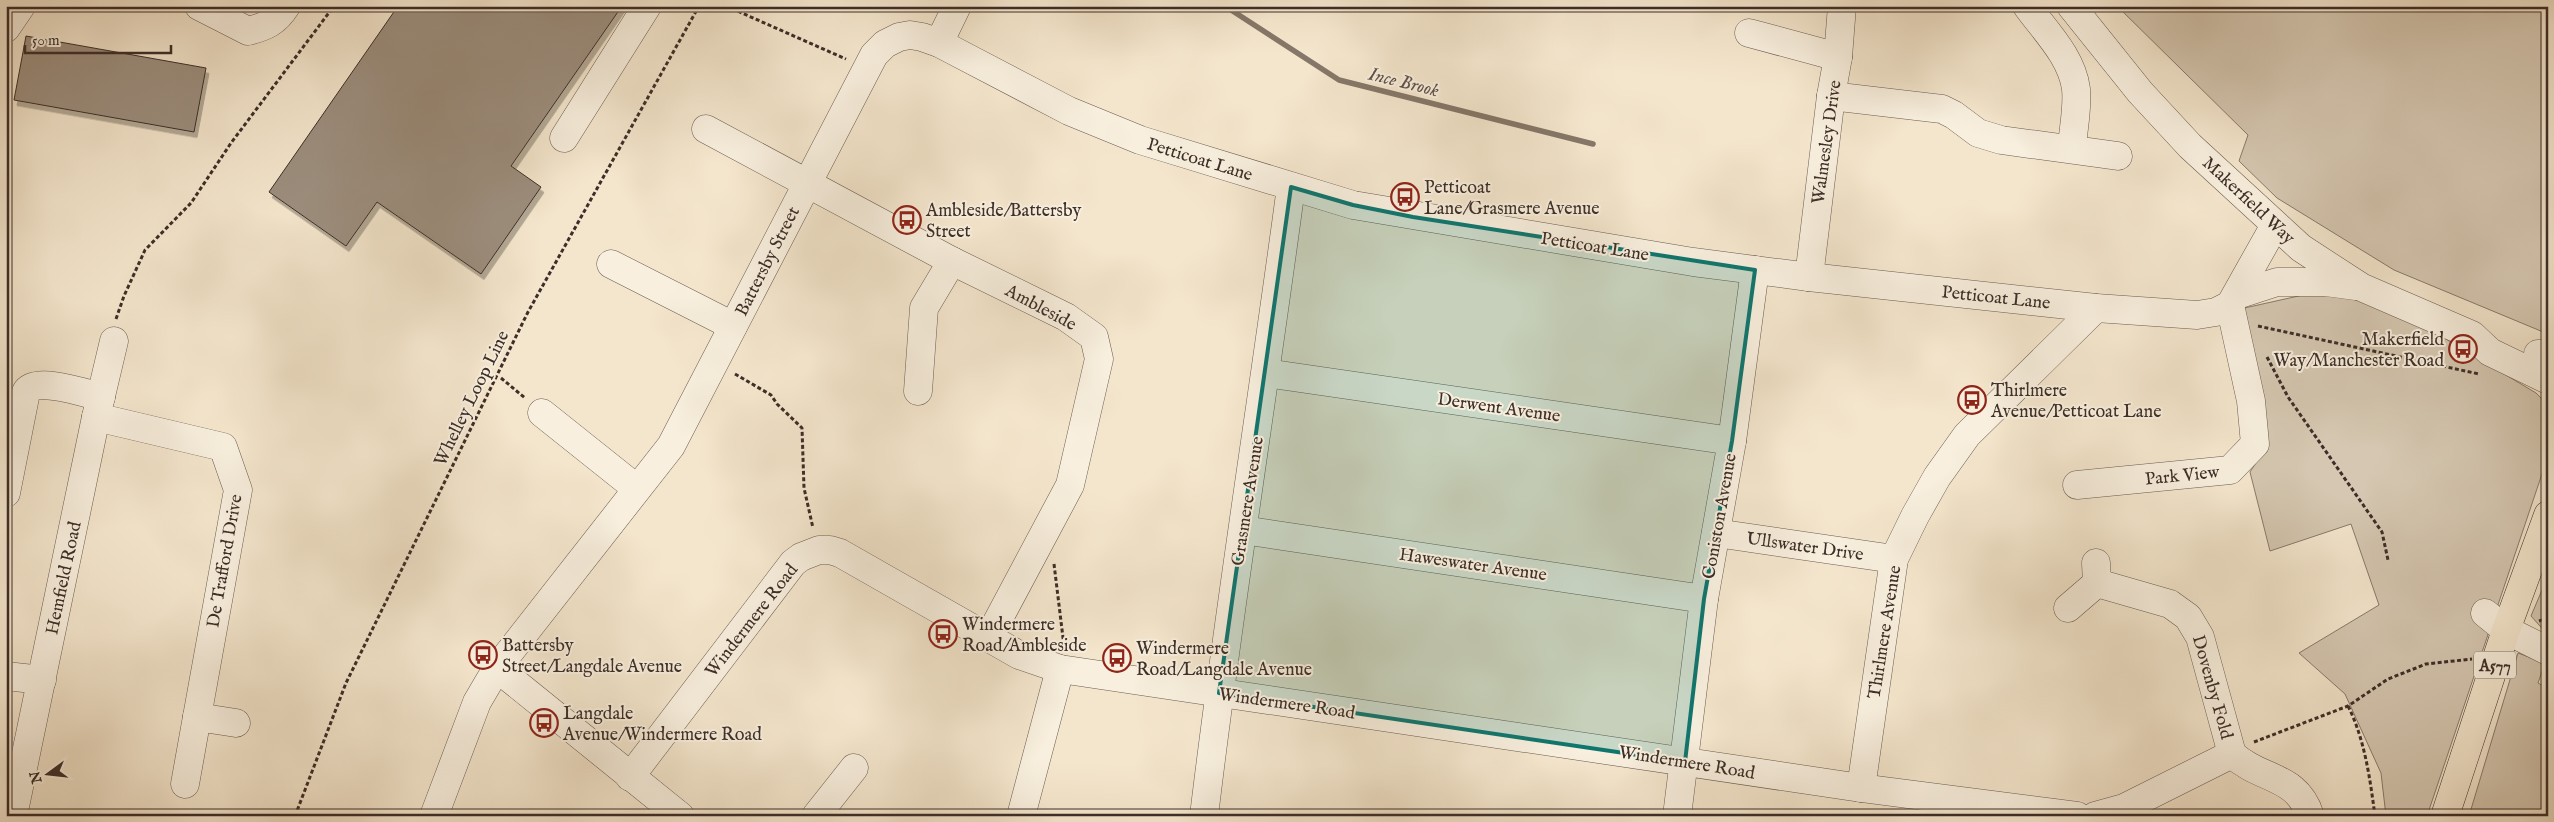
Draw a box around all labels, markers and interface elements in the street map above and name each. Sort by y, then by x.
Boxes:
scale bar [25,22,171,54]
text: 50 m [32,31,60,50]
water label: Ince Brook [1365,62,1442,103]
street label: Walmesley Drive [1807,79,1848,206]
street label: Petticoat Lane [1144,133,1255,187]
street label: Makerfield Way [2197,152,2299,250]
place label: Petticoat Lane/Grasmere Avenue [1424,177,1600,221]
bus stop icon: Petticoat Lane/Grasmere Avenue [1390,182,1420,212]
place label: Ambleside/Battersby Street [925,200,1081,244]
street label: Battersby Street [731,203,806,320]
bus stop icon: Ambleside/Battersby Street [892,205,922,235]
street label: Petticoat Lane [1539,228,1651,267]
street label: Ambleside [1000,279,1080,337]
street label: Petticoat Lane [1940,281,2051,316]
street label: Whelley Loop Line [430,327,515,470]
place label: Makerfield Way/Manchester Road [2274,329,2444,373]
bus stop icon: Makerfield Way/Manchester Road [2448,334,2478,364]
place label: Thirlmere Avenue/Petticoat Lane [1990,380,2161,424]
bus stop icon: Thirlmere Avenue/Petticoat Lane [1957,385,1987,415]
street label: Derwent Avenue [1436,388,1562,429]
street label: Grasmere Avenue [1227,435,1270,568]
street label: Coniston Avenue [1698,451,1743,581]
street label: Park View [2144,461,2222,492]
street label: De Trafford Drive [202,493,249,630]
street label: Hemfield Road [41,519,88,637]
street label: Ullswater Drive [1745,528,1865,567]
street label: Haweswater Avenue [1397,544,1548,587]
street label: Windermere Road [701,559,804,682]
street label: Thirlmere Avenue [1864,564,1907,701]
place label: Windermere Road/Ambleside [962,614,1086,658]
bus stop icon: Windermere Road/Ambleside [928,619,958,649]
street label: Dovenby Fold [2186,633,2238,743]
place label: Battersby Street/Langdale Avenue [502,635,682,679]
place label: Windermere Road/Langdale Avenue [1136,638,1312,682]
bus stop icon: Battersby Street/Langdale Avenue [468,640,498,670]
bus stop icon: Windermere Road/Langdale Avenue [1102,643,1132,673]
road number: A577 [2474,652,2516,678]
street label: Windermere Road [1217,684,1357,726]
place label: Langdale Avenue/Windermere Road [562,703,762,747]
bus stop icon: Langdale Avenue/Windermere Road [529,708,559,738]
street label: Windermere Road [1617,741,1757,786]
north arrow [22,750,72,800]
text: N [26,769,47,786]

